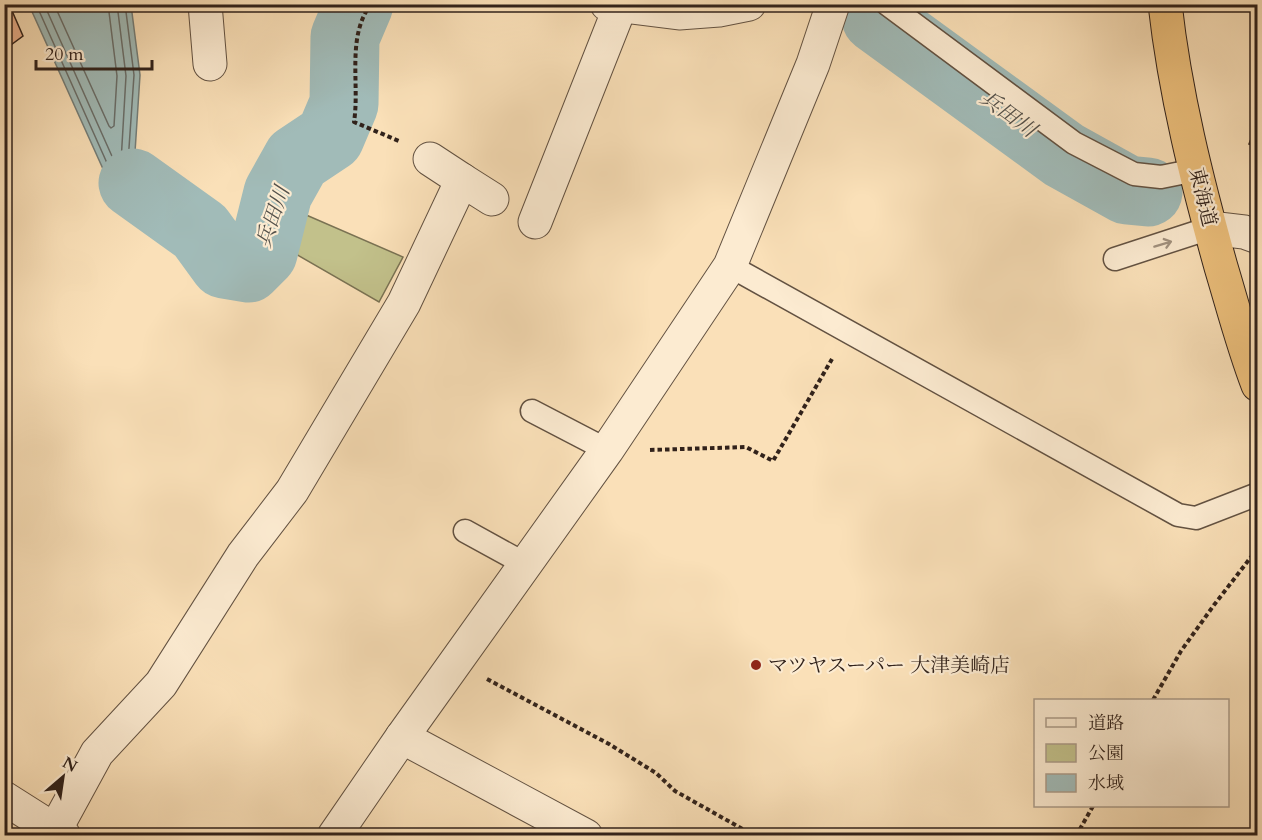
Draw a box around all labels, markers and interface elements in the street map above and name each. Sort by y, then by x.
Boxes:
scale bar [36,33,152,71]
text: 20 m [45,42,84,67]
water label: 兵田川 [974,84,1044,145]
street label: 東海道 [1183,165,1223,229]
water label: 兵田川 [249,181,298,252]
one-way arrow [1153,238,1172,249]
place label: マツヤスーパー 大津美崎店 [768,652,1010,679]
marker: マツヤスーパー 大津美崎店 [749,658,763,672]
legend [1034,699,1229,807]
text: 道路 [1088,711,1124,736]
text: 公園 [1088,741,1124,766]
north arrow [33,747,93,807]
text: N [58,752,81,778]
text: 水域 [1088,771,1124,796]

